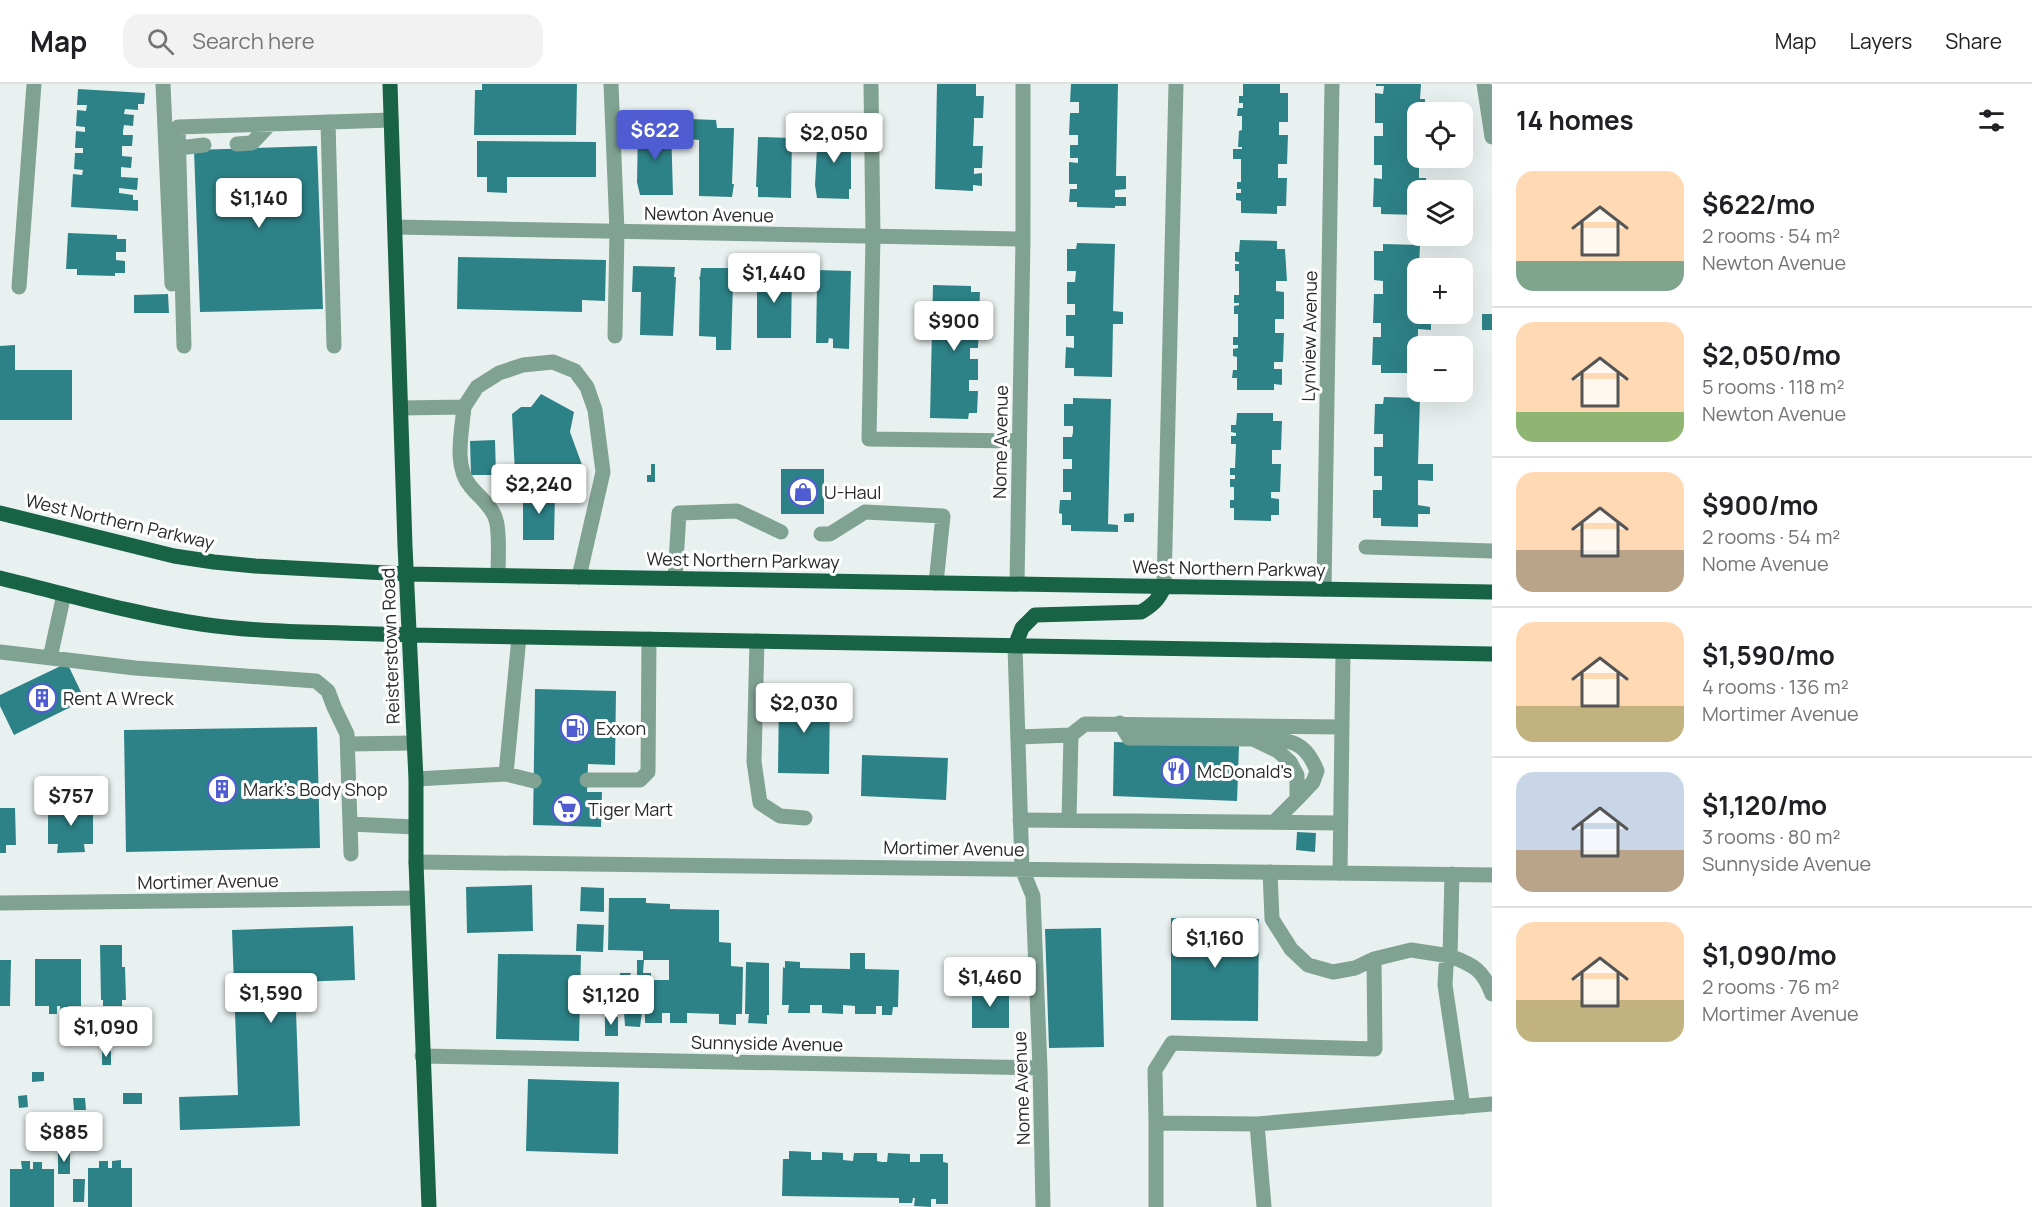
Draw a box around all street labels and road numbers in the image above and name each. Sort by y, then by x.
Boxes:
street label: Newton Avenue [644,201,774,227]
street label: Lynview Avenue [1296,270,1322,402]
street label: Nome Avenue [987,385,1013,499]
street label: West Northern Parkway [23,488,217,555]
street label: West Northern Parkway [646,546,840,574]
street label: West Northern Parkway [1132,554,1326,582]
street label: Reisterstown Road [375,567,405,725]
street label: Mortimer Avenue [883,835,1025,861]
street label: Mortimer Avenue [137,868,279,894]
street label: Sunnyside Avenue [691,1030,843,1056]
street label: Nome Avenue [1007,1031,1035,1145]

